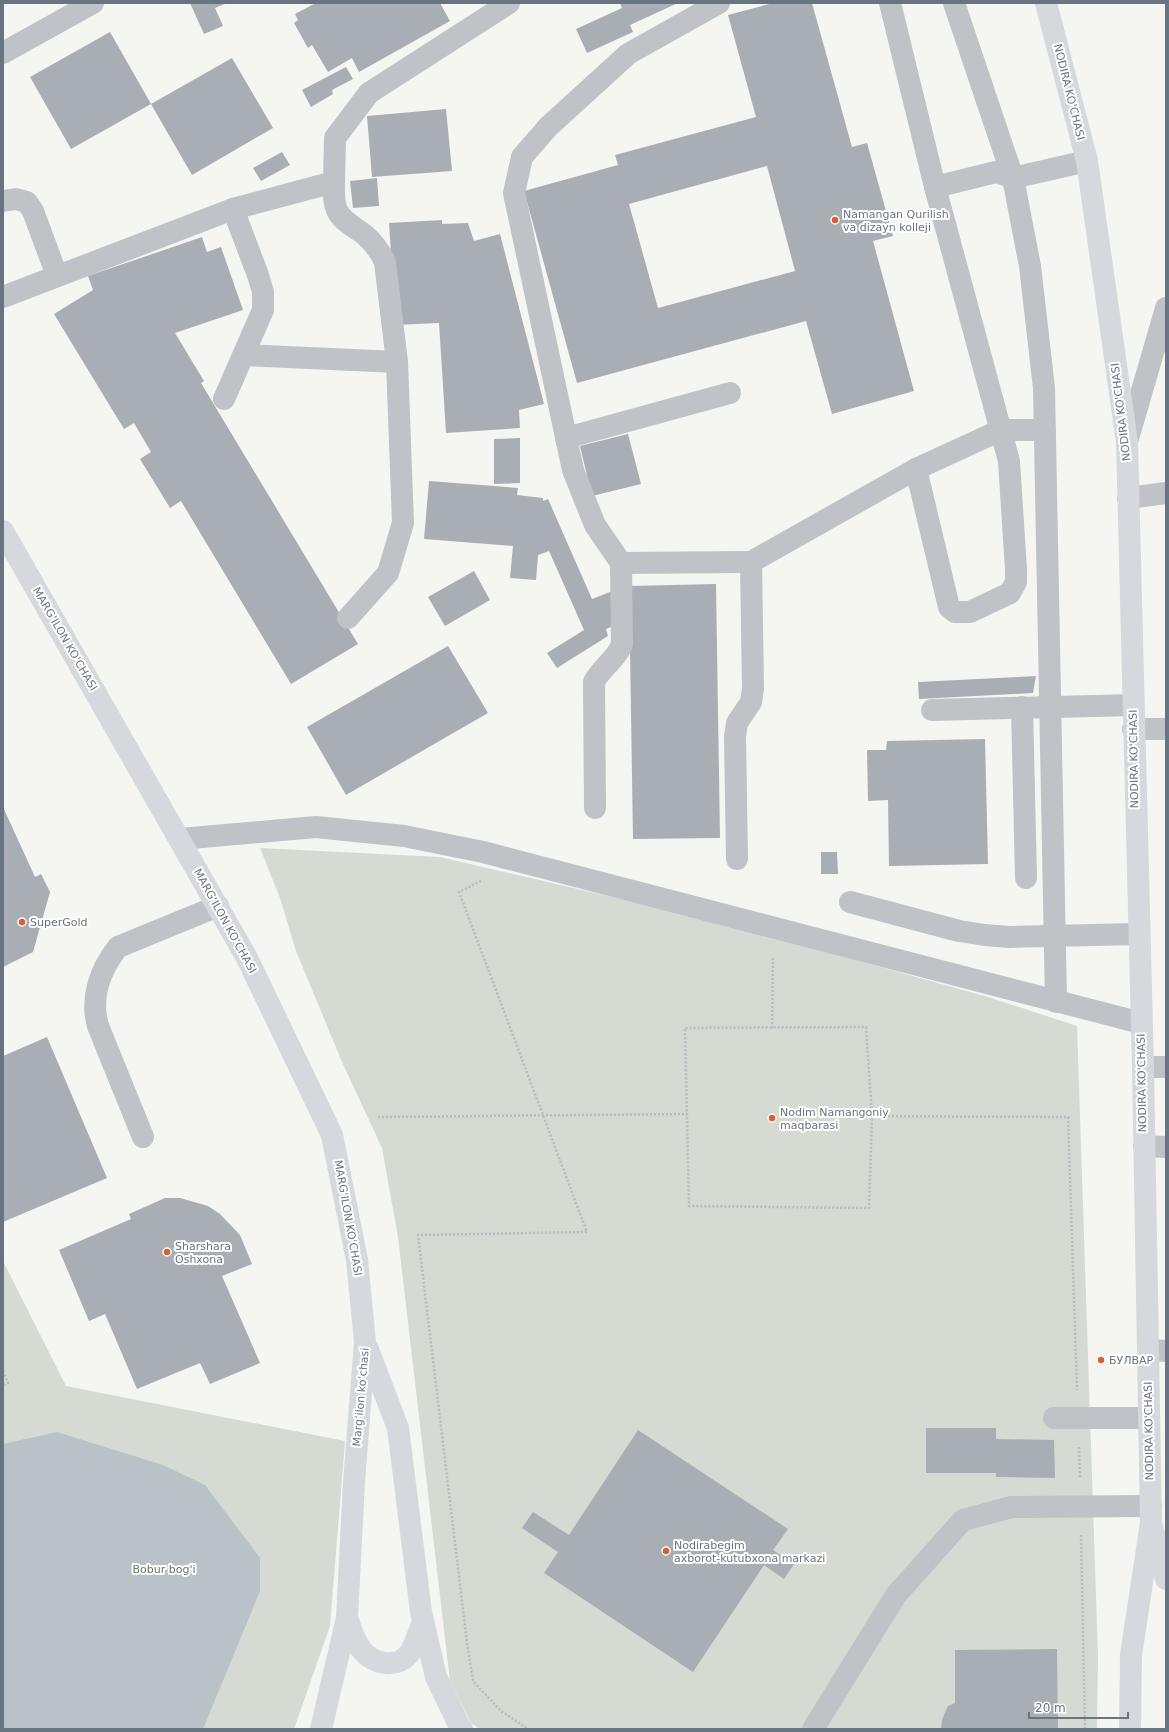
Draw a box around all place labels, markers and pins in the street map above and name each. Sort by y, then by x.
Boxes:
place label: Namangan Qurilish va dizayn kolleji [843,208,949,234]
marker: Namangan Qurilish va dizayn kolleji [830,215,840,225]
place label: SuperGold [30,916,88,929]
marker: SuperGold [17,917,27,927]
place label: Nodim Namangoniy maqbarasi [780,1106,889,1132]
marker: Nodim Namangoniy maqbarasi [767,1113,777,1123]
place label: Sharshara Oshxona [175,1240,231,1266]
marker: Sharshara Oshxona [162,1247,172,1257]
place label: БУЛВАР [1109,1354,1154,1367]
marker: БУЛВАР [1096,1355,1106,1365]
place label: Nodirabegim axborot-kutubxona markazi [674,1539,825,1565]
marker: Nodirabegim axborot-kutubxona markazi [661,1546,671,1556]

